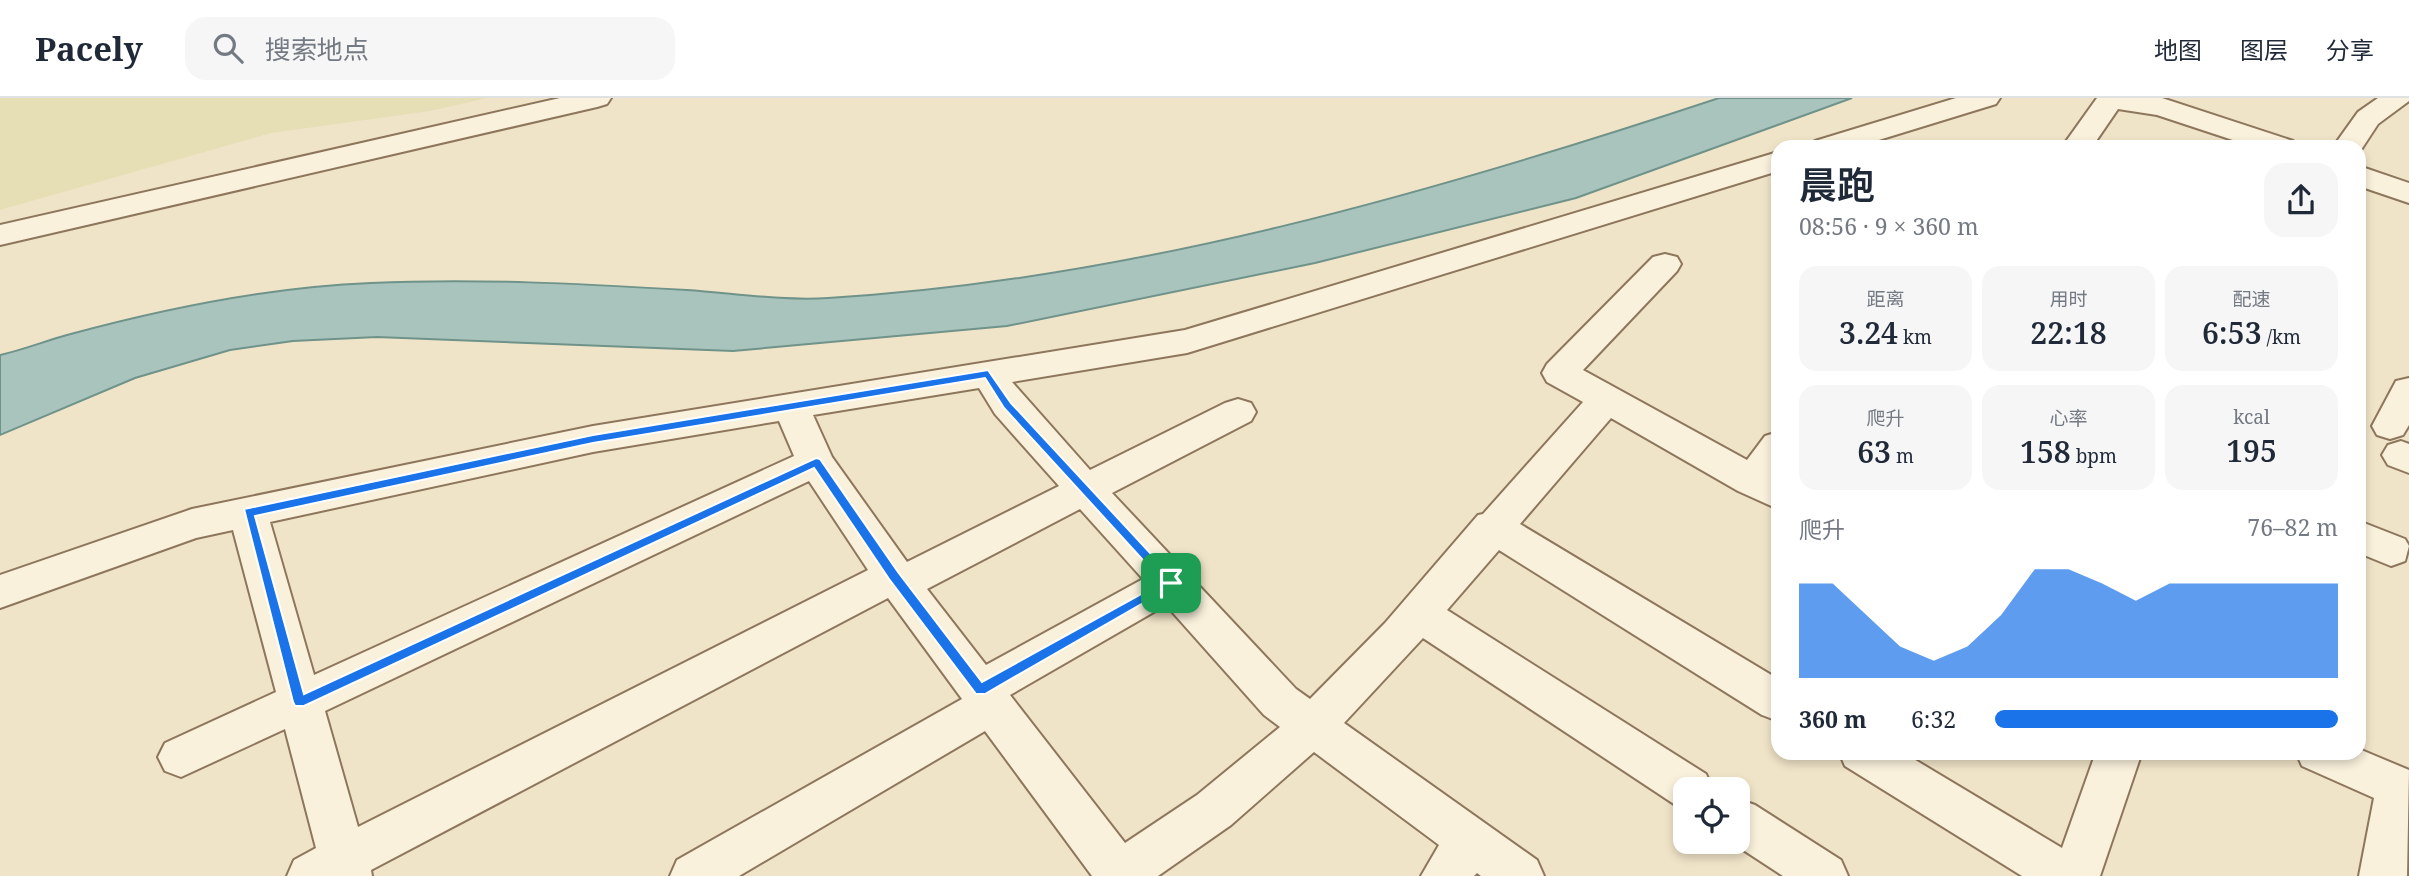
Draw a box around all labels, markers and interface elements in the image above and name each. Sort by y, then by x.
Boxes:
search box [185,17,675,80]
text: Pacely [35,26,143,71]
icon: search [209,29,247,67]
text: 搜索地点 [265,31,369,67]
text: 地图 [2154,33,2202,66]
text: 图层 [2240,33,2288,66]
text: 分享 [2326,33,2374,66]
text: 晨跑 [1799,158,1875,210]
button: share [2264,163,2338,237]
text: 08:56 · 9 × 360 m [1799,210,1979,242]
text: 距离 [1866,286,1905,312]
text: 用时 [2049,286,2088,312]
text: 配速 [2232,286,2271,312]
text: 3.24 [1839,312,1898,353]
text: 22:18 [2030,312,2107,353]
text: 6:53 [2202,312,2262,353]
text: km [1898,324,1932,350]
text: /km [2262,324,2301,350]
text: kcal [2233,404,2270,430]
text: 爬升 [1866,405,1905,431]
text: 心率 [2049,405,2088,431]
text: 195 [2226,430,2277,471]
text: 63 [1857,431,1891,472]
text: 158 [2020,431,2071,472]
text: m [1891,443,1914,469]
text: bpm [2071,443,2117,469]
text: 76–82 m [2247,511,2338,543]
text: 爬升 [1799,513,1845,545]
pin [1141,553,1201,613]
icon: arrive [1152,564,1190,602]
text: 360 m [1799,703,1867,735]
text: 6:32 [1911,703,1956,735]
map controls [1673,777,1750,854]
button: locate [1673,777,1750,854]

